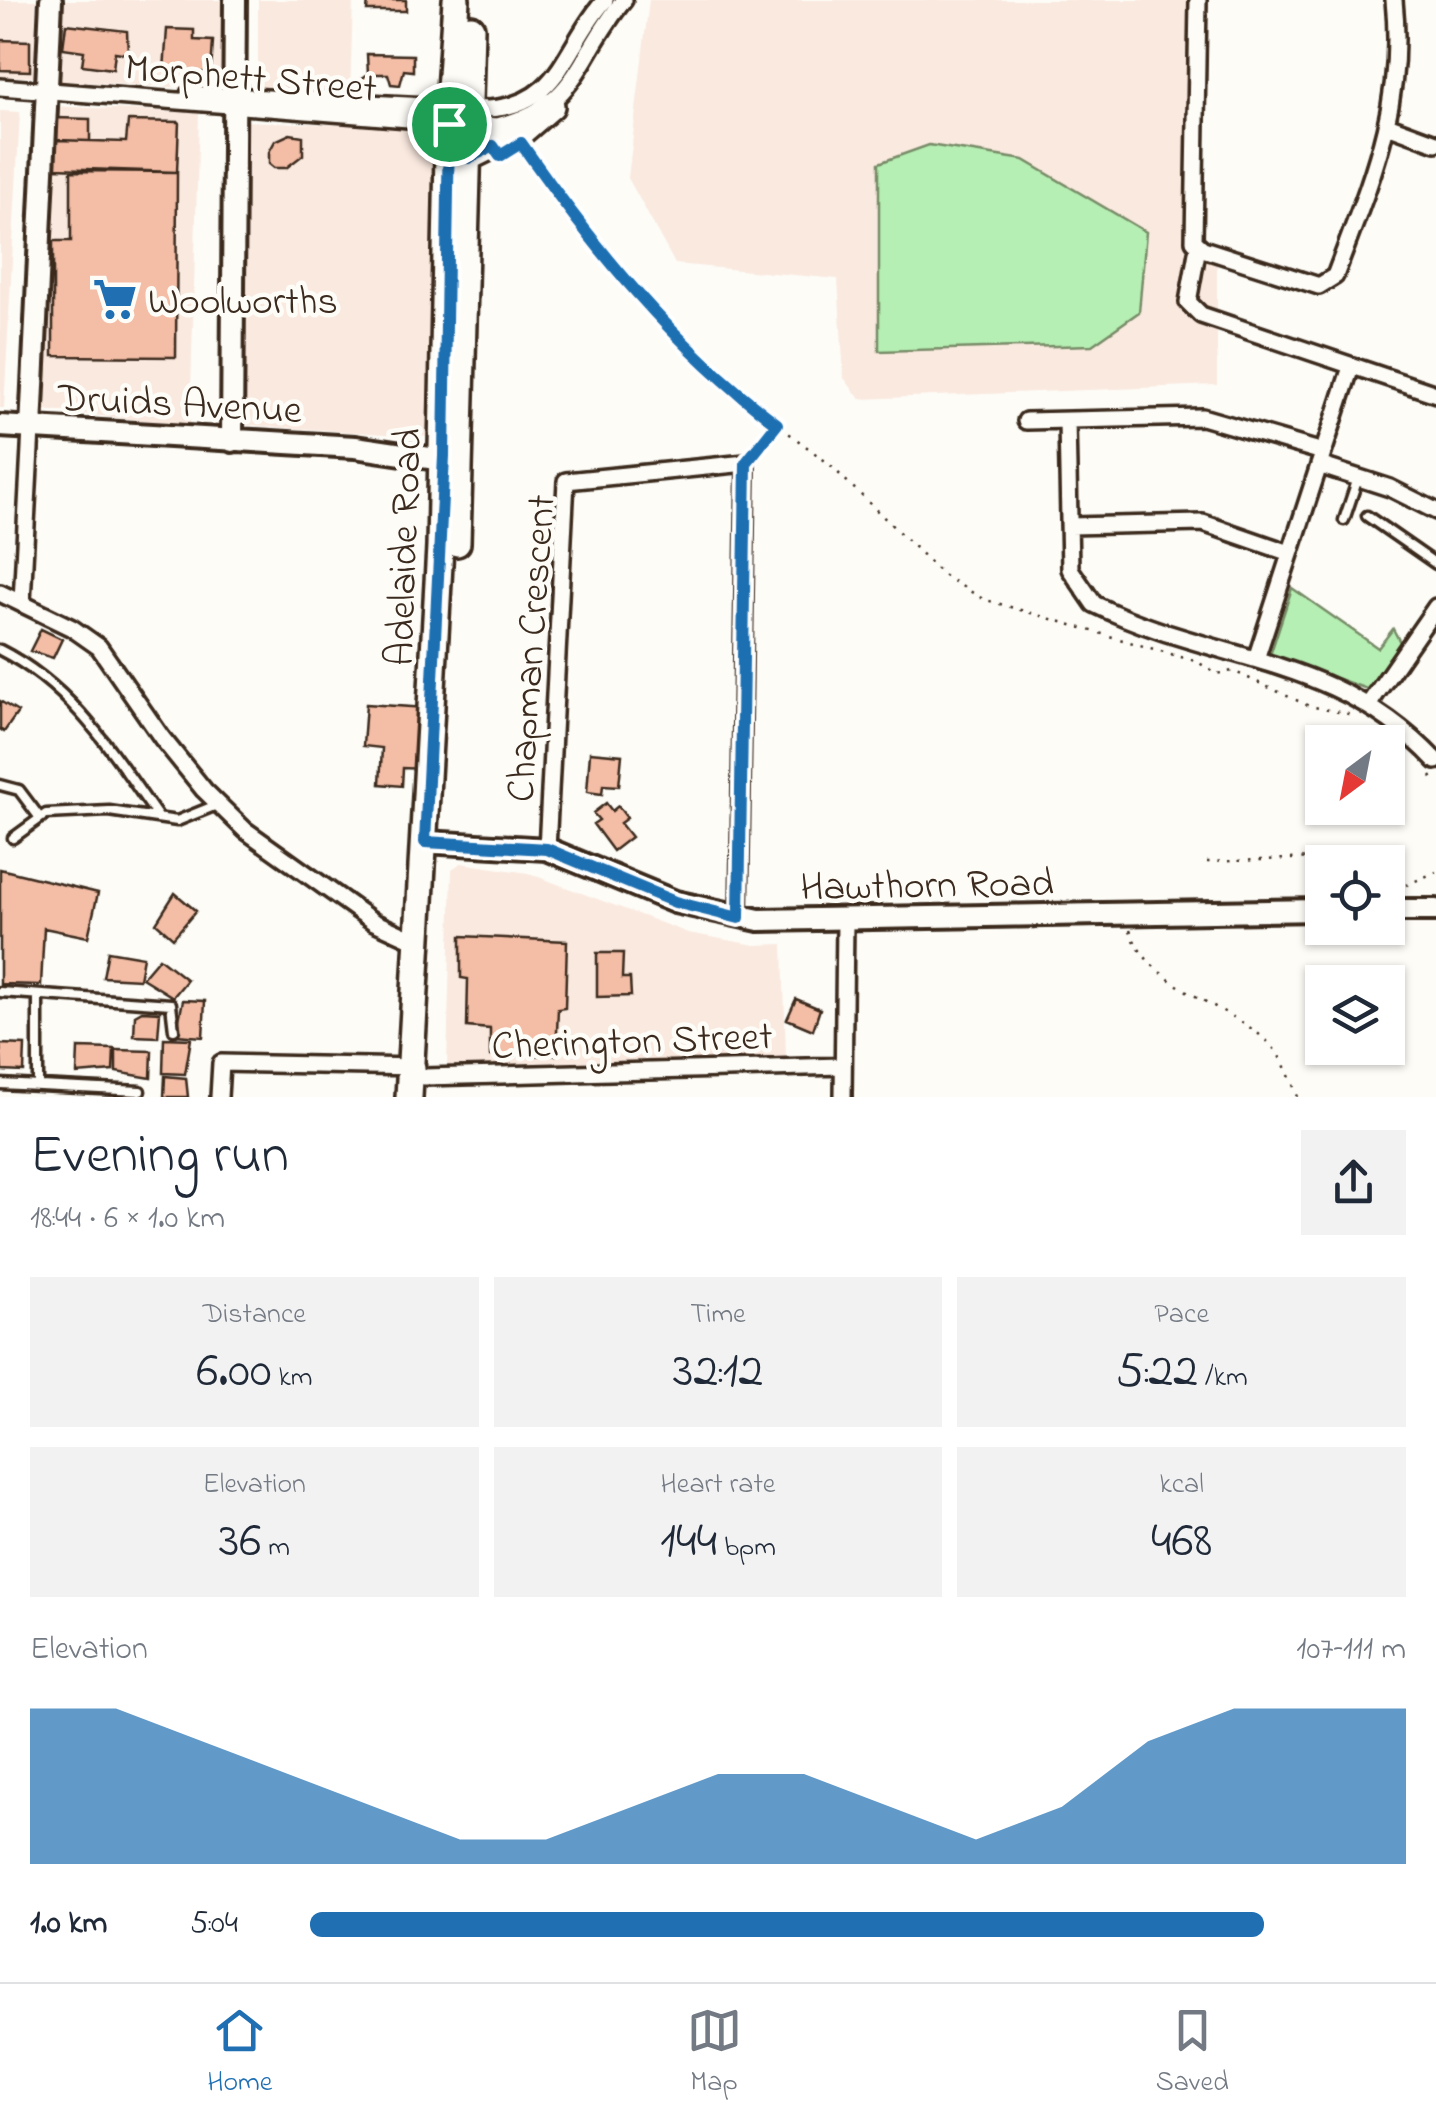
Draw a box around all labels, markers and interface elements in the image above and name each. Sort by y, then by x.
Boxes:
street label: Morphett Street [122,40,379,121]
pin [407,82,492,167]
icon: arrive [422,97,477,152]
place label: Woolworths [148,274,338,333]
supermarket icon: Woolworths [91,275,139,323]
street label: Druids Avenue [55,371,303,442]
street label: Adelaide Road [373,427,440,667]
street label: Chapman Crescent [493,493,574,804]
north arrow [1305,725,1405,825]
map controls [1305,725,1405,1065]
button: locate [1305,845,1405,945]
street label: Hawthorn Road [800,856,1054,919]
button: layers [1305,965,1405,1065]
street label: Cherington Street [491,1009,774,1078]
text: Evening run [30,1118,289,1198]
button: share [1301,1130,1406,1235]
text: 18:44 · 6 × 1.0 km [30,1196,225,1243]
text: Distance [203,1295,306,1336]
text: Time [690,1295,746,1336]
text: Pace [1154,1295,1209,1336]
text: 6.00 [196,1336,272,1409]
text: 32:12 [673,1336,763,1409]
text: 5:22 [1116,1336,1198,1409]
text: km [272,1358,313,1399]
text: /km [1198,1358,1248,1399]
text: Elevation [203,1465,306,1506]
text: Heart rate [661,1465,775,1506]
text: kcal [1159,1465,1204,1506]
text: 36 [219,1506,261,1579]
text: 144 [660,1506,717,1579]
text: 468 [1151,1506,1212,1579]
text: m [261,1528,290,1569]
text: bpm [717,1528,776,1569]
text: Elevation [30,1627,148,1674]
text: 107–111 m [1296,1627,1406,1674]
text: 1.0 km [30,1901,107,1948]
text: 5:04 [190,1901,238,1948]
tab: Home [207,2003,272,2104]
tab: Map [687,2003,742,2104]
tab: Saved [1156,2003,1229,2104]

